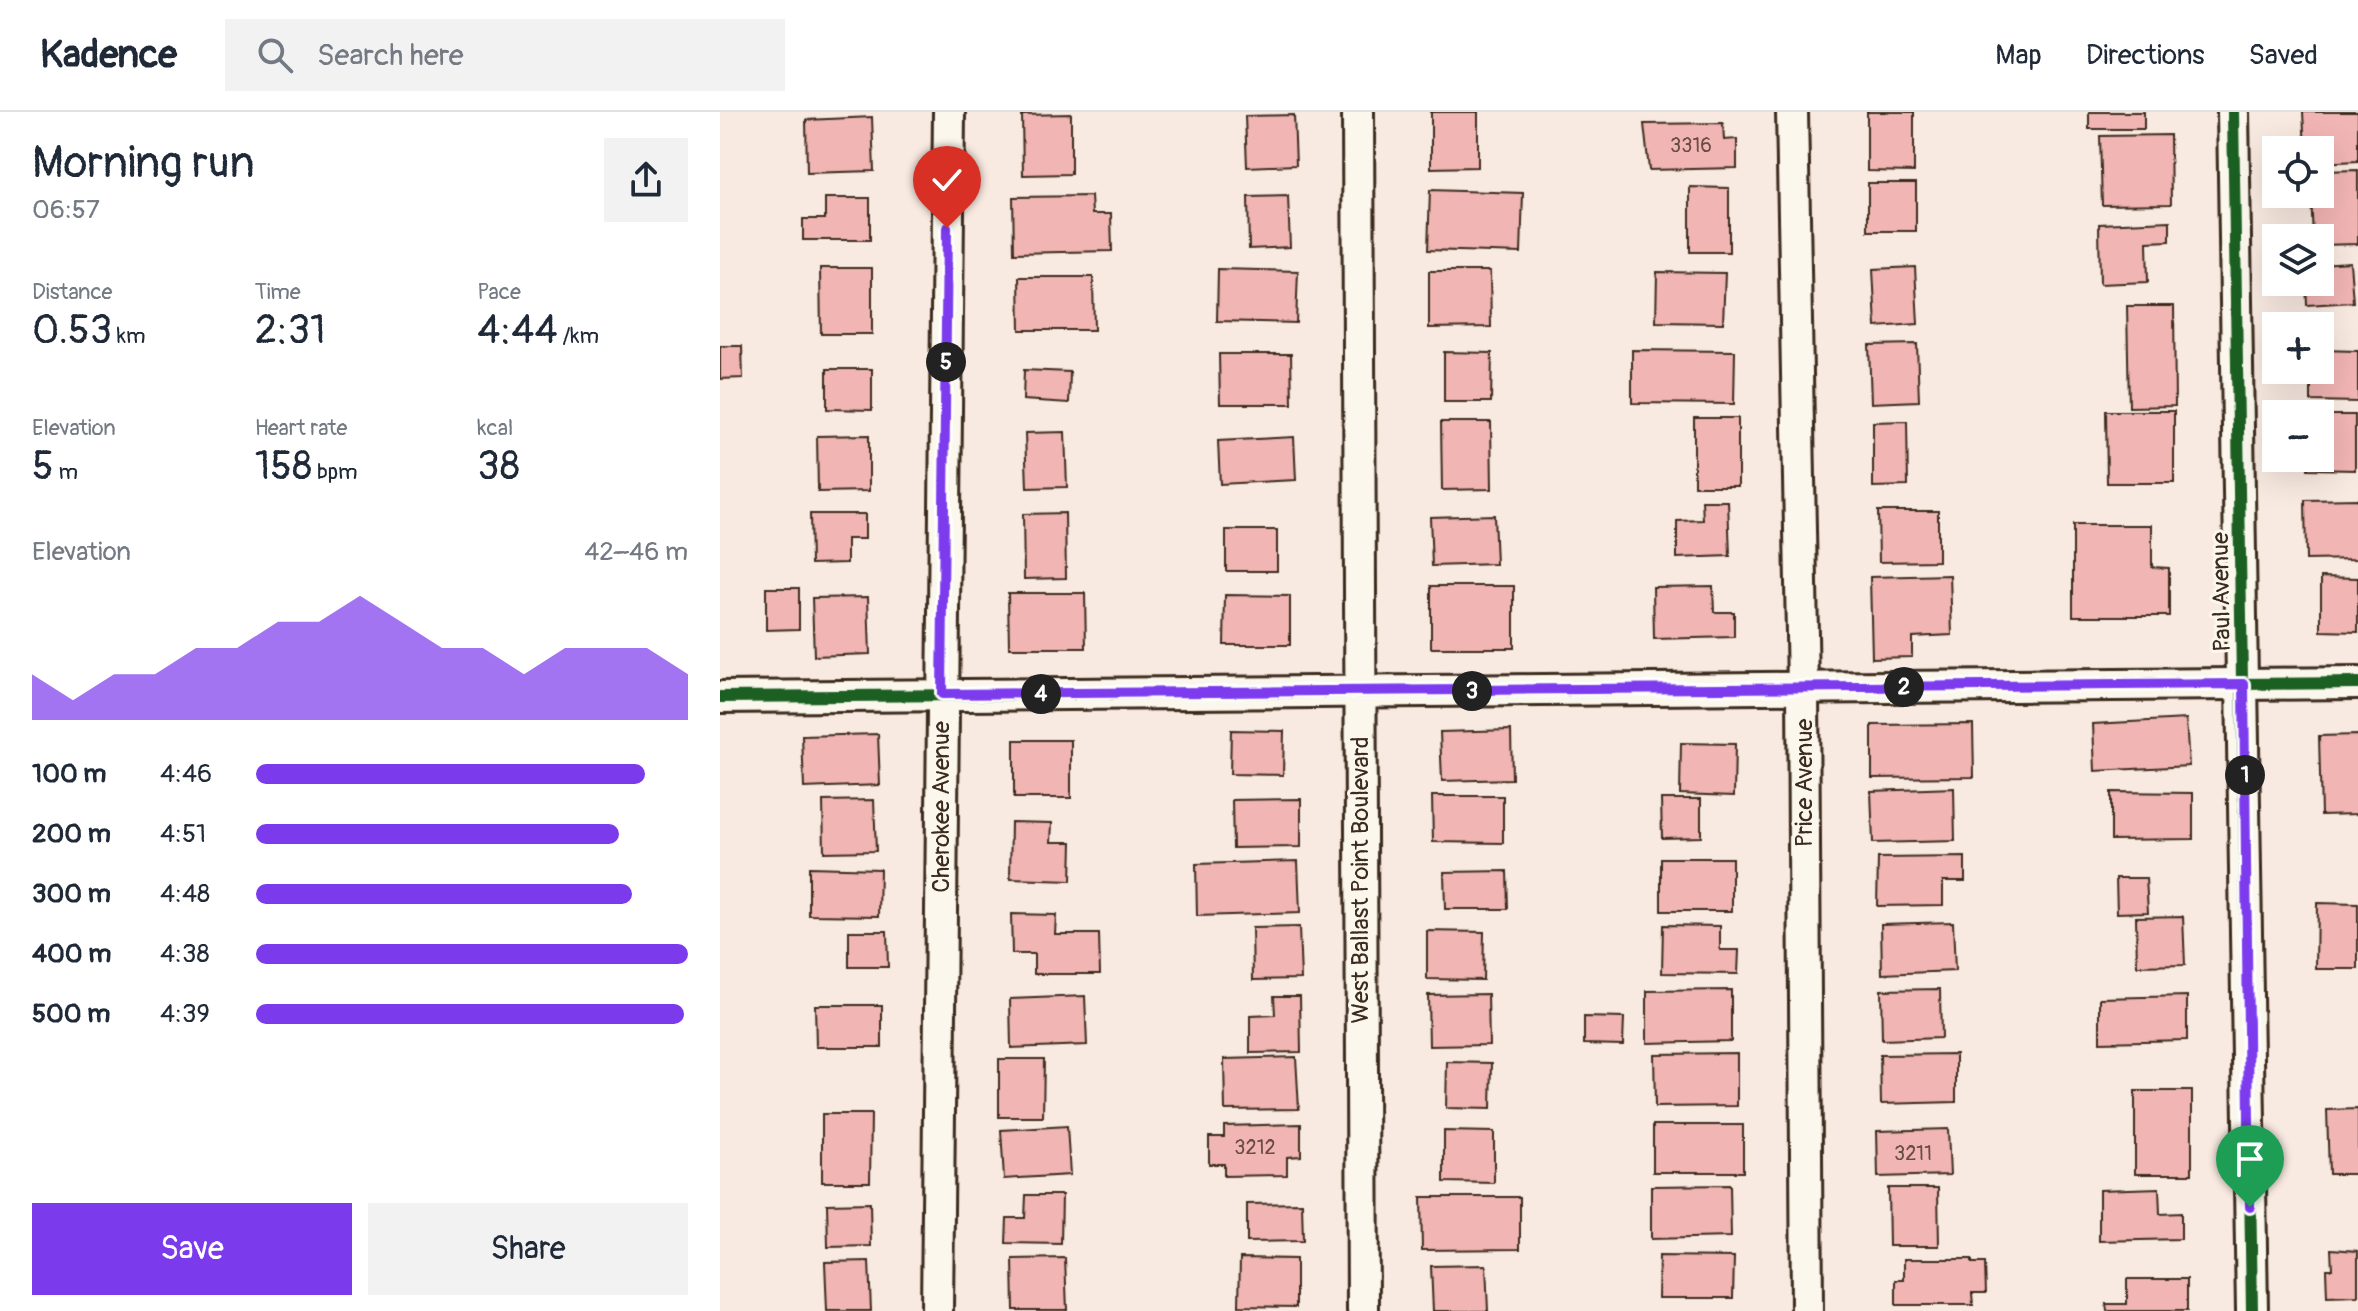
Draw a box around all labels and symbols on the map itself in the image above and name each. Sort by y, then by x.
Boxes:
house number: 3316 [1670,133,1712,158]
pin [913,146,981,228]
pin: 5 [926,342,966,382]
street label: Paul Avenue [2206,532,2237,652]
pin: 2 [1884,667,1924,707]
pin: 3 [1452,671,1492,711]
pin: 4 [1021,674,1061,714]
street label: Price Avenue [1790,719,1819,847]
street label: Cherokee Avenue [927,721,956,893]
street label: West Ballast Point Boulevard [1346,736,1375,1024]
pin: 1 [2225,755,2265,795]
pin [2216,1125,2284,1207]
house number: 3212 [1234,1135,1276,1160]
house number: 3211 [1894,1141,1932,1166]

